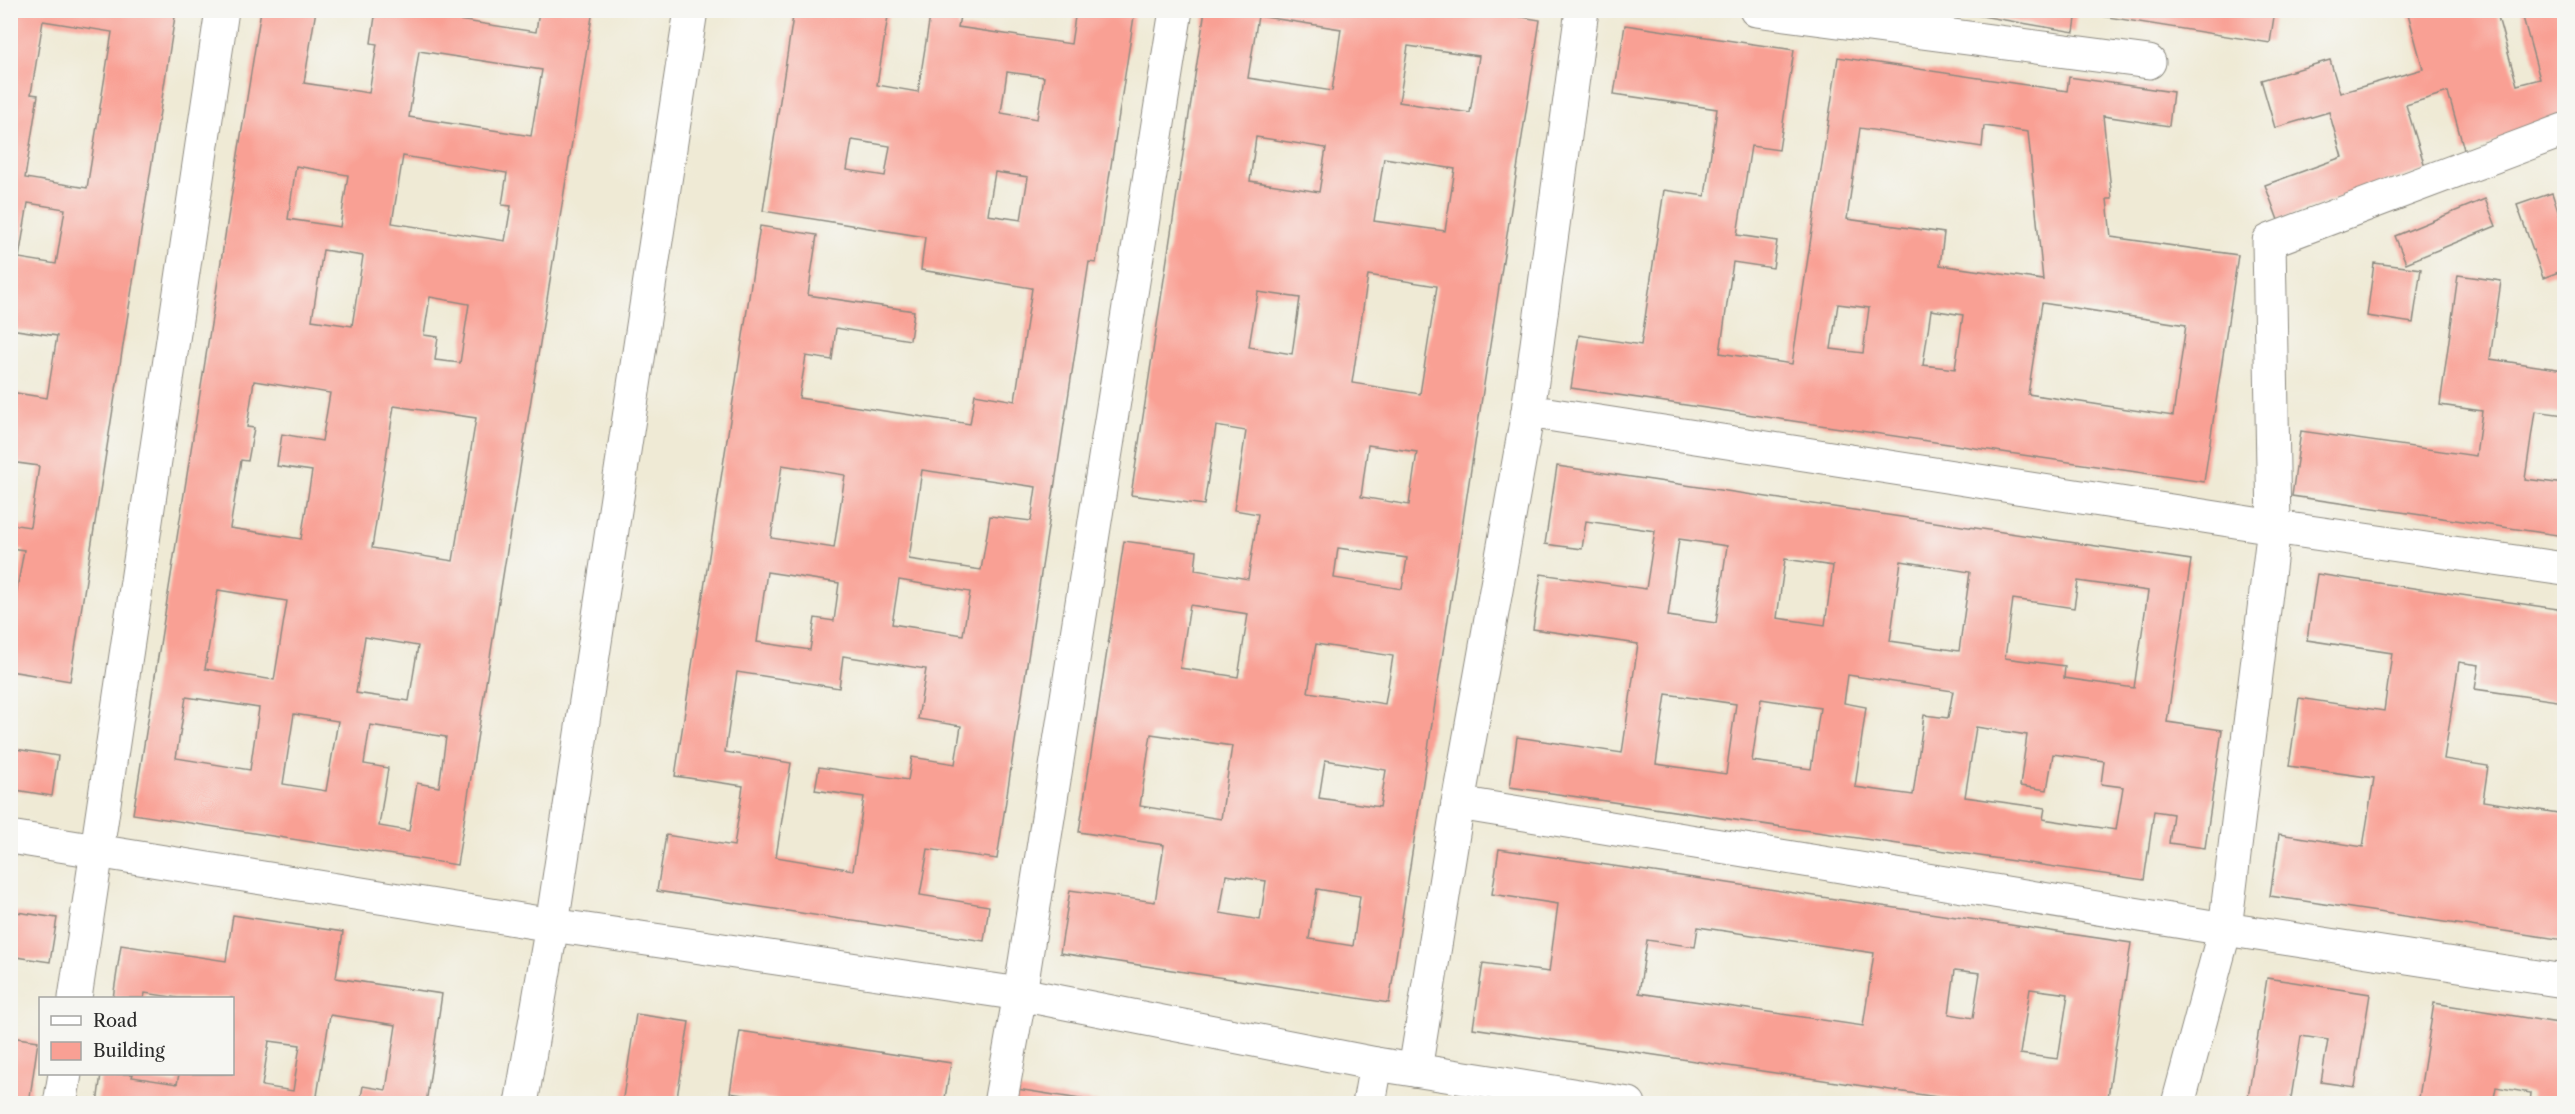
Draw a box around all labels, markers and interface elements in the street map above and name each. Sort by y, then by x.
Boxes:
legend [39,997,234,1075]
text: Road [93,1010,138,1032]
text: Building [93,1040,165,1062]

